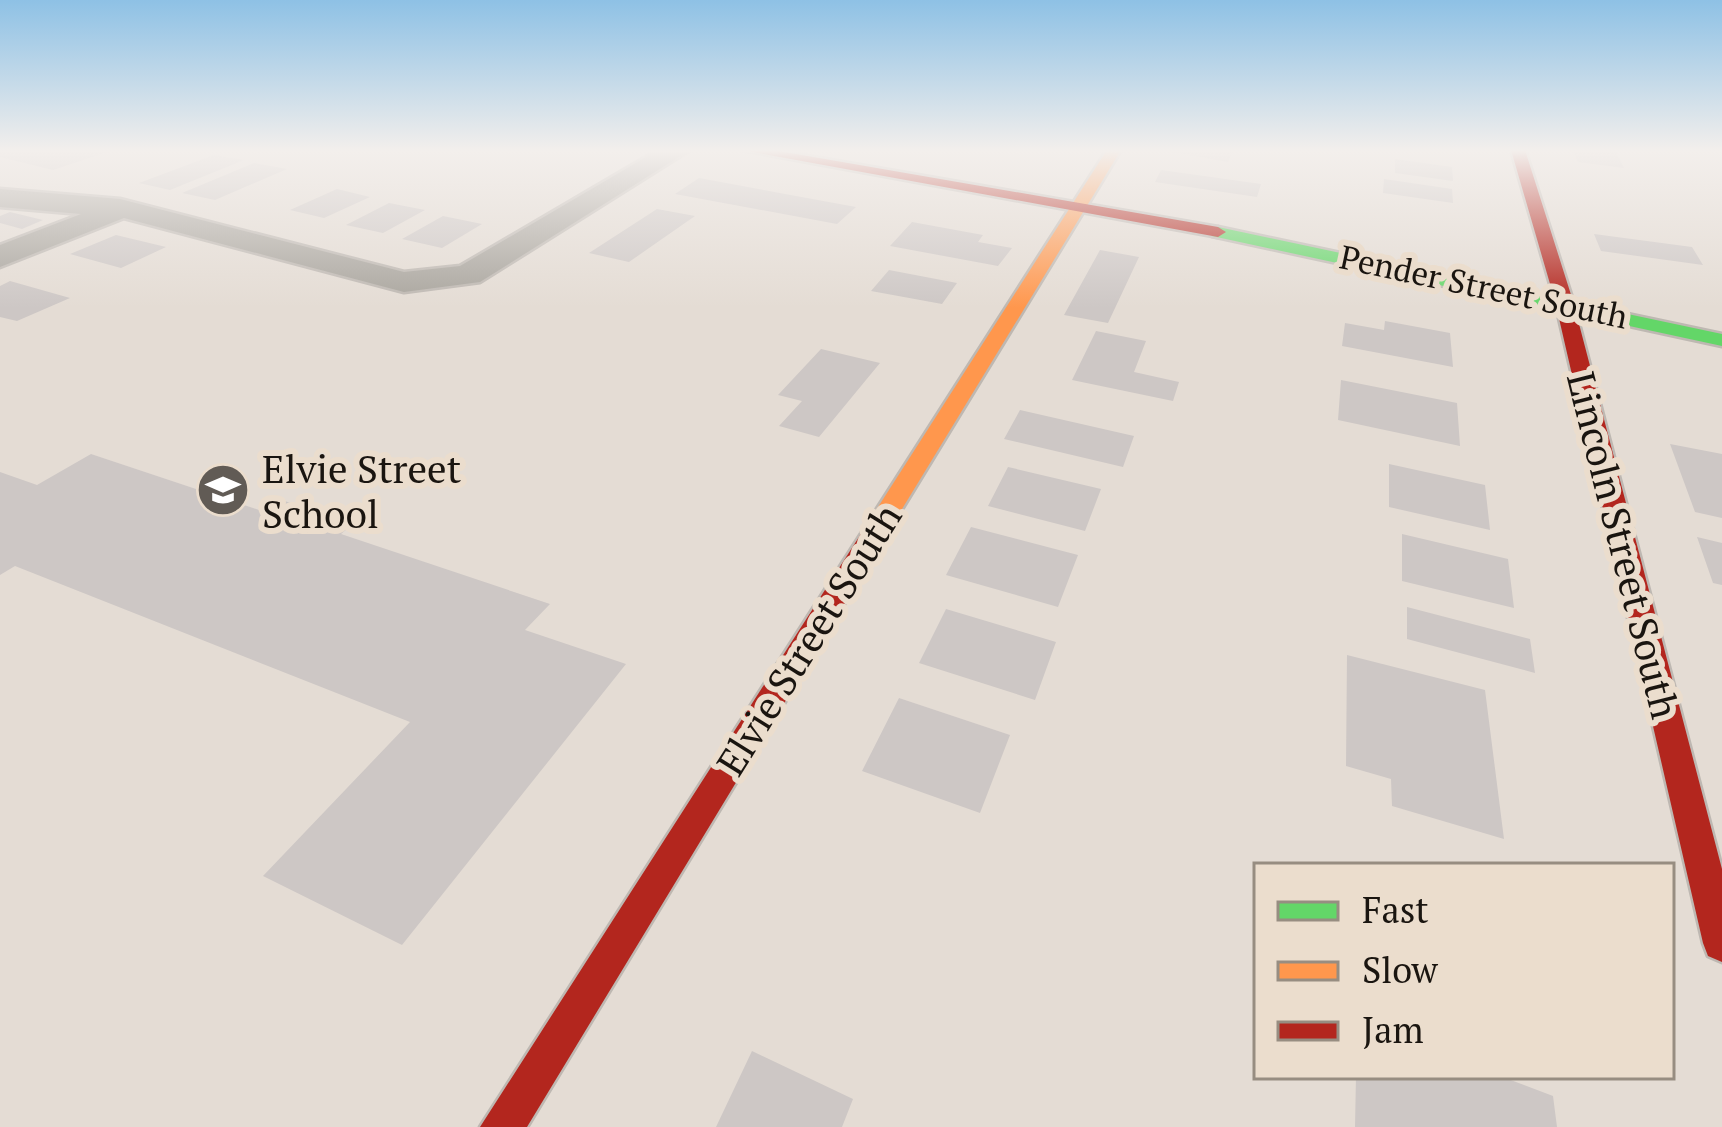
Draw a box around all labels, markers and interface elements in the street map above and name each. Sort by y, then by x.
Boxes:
street label: Pender Street South [1336,235,1632,337]
street label: Lincoln Street South [1556,366,1692,724]
place label: Elvie Street School [262,442,461,539]
school or university icon: Elvie Street School [195,462,251,518]
street label: Elvie Street South [704,493,912,785]
legend [1254,863,1674,1079]
text: Fast [1362,886,1429,933]
text: Slow [1362,946,1439,993]
text: Jam [1362,1006,1424,1053]

